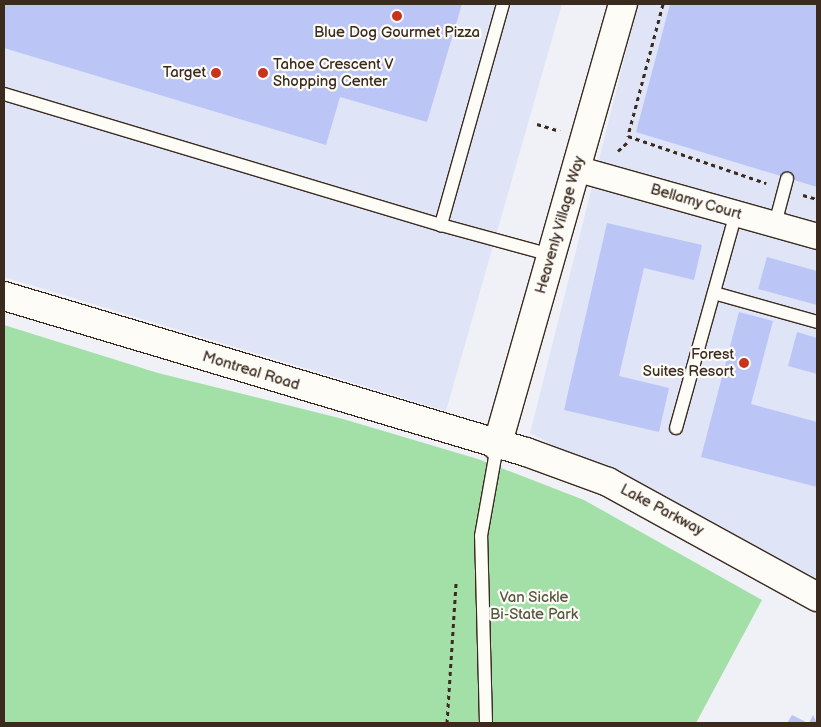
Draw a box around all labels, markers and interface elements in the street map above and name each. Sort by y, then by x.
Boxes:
marker: Blue Dog Gourmet Pizza [391,10,403,22]
place label: Blue Dog Gourmet Pizza [314,24,480,42]
place label: Tahoe Crescent V Shopping Center [273,55,394,90]
place label: Target [163,64,206,82]
marker: Target [210,67,222,79]
marker: Tahoe Crescent V Shopping Center [257,67,269,79]
street label: Heavenly Village Way [531,153,589,297]
street label: Bellamy Court [648,180,744,224]
place label: Forest Suites Resort [643,345,734,380]
street label: Montreal Road [200,348,302,394]
marker: Forest Suites Resort [738,357,750,369]
street label: Lake Parkway [617,480,707,540]
park label: Van Sickle Bi-State Park [490,588,578,623]

